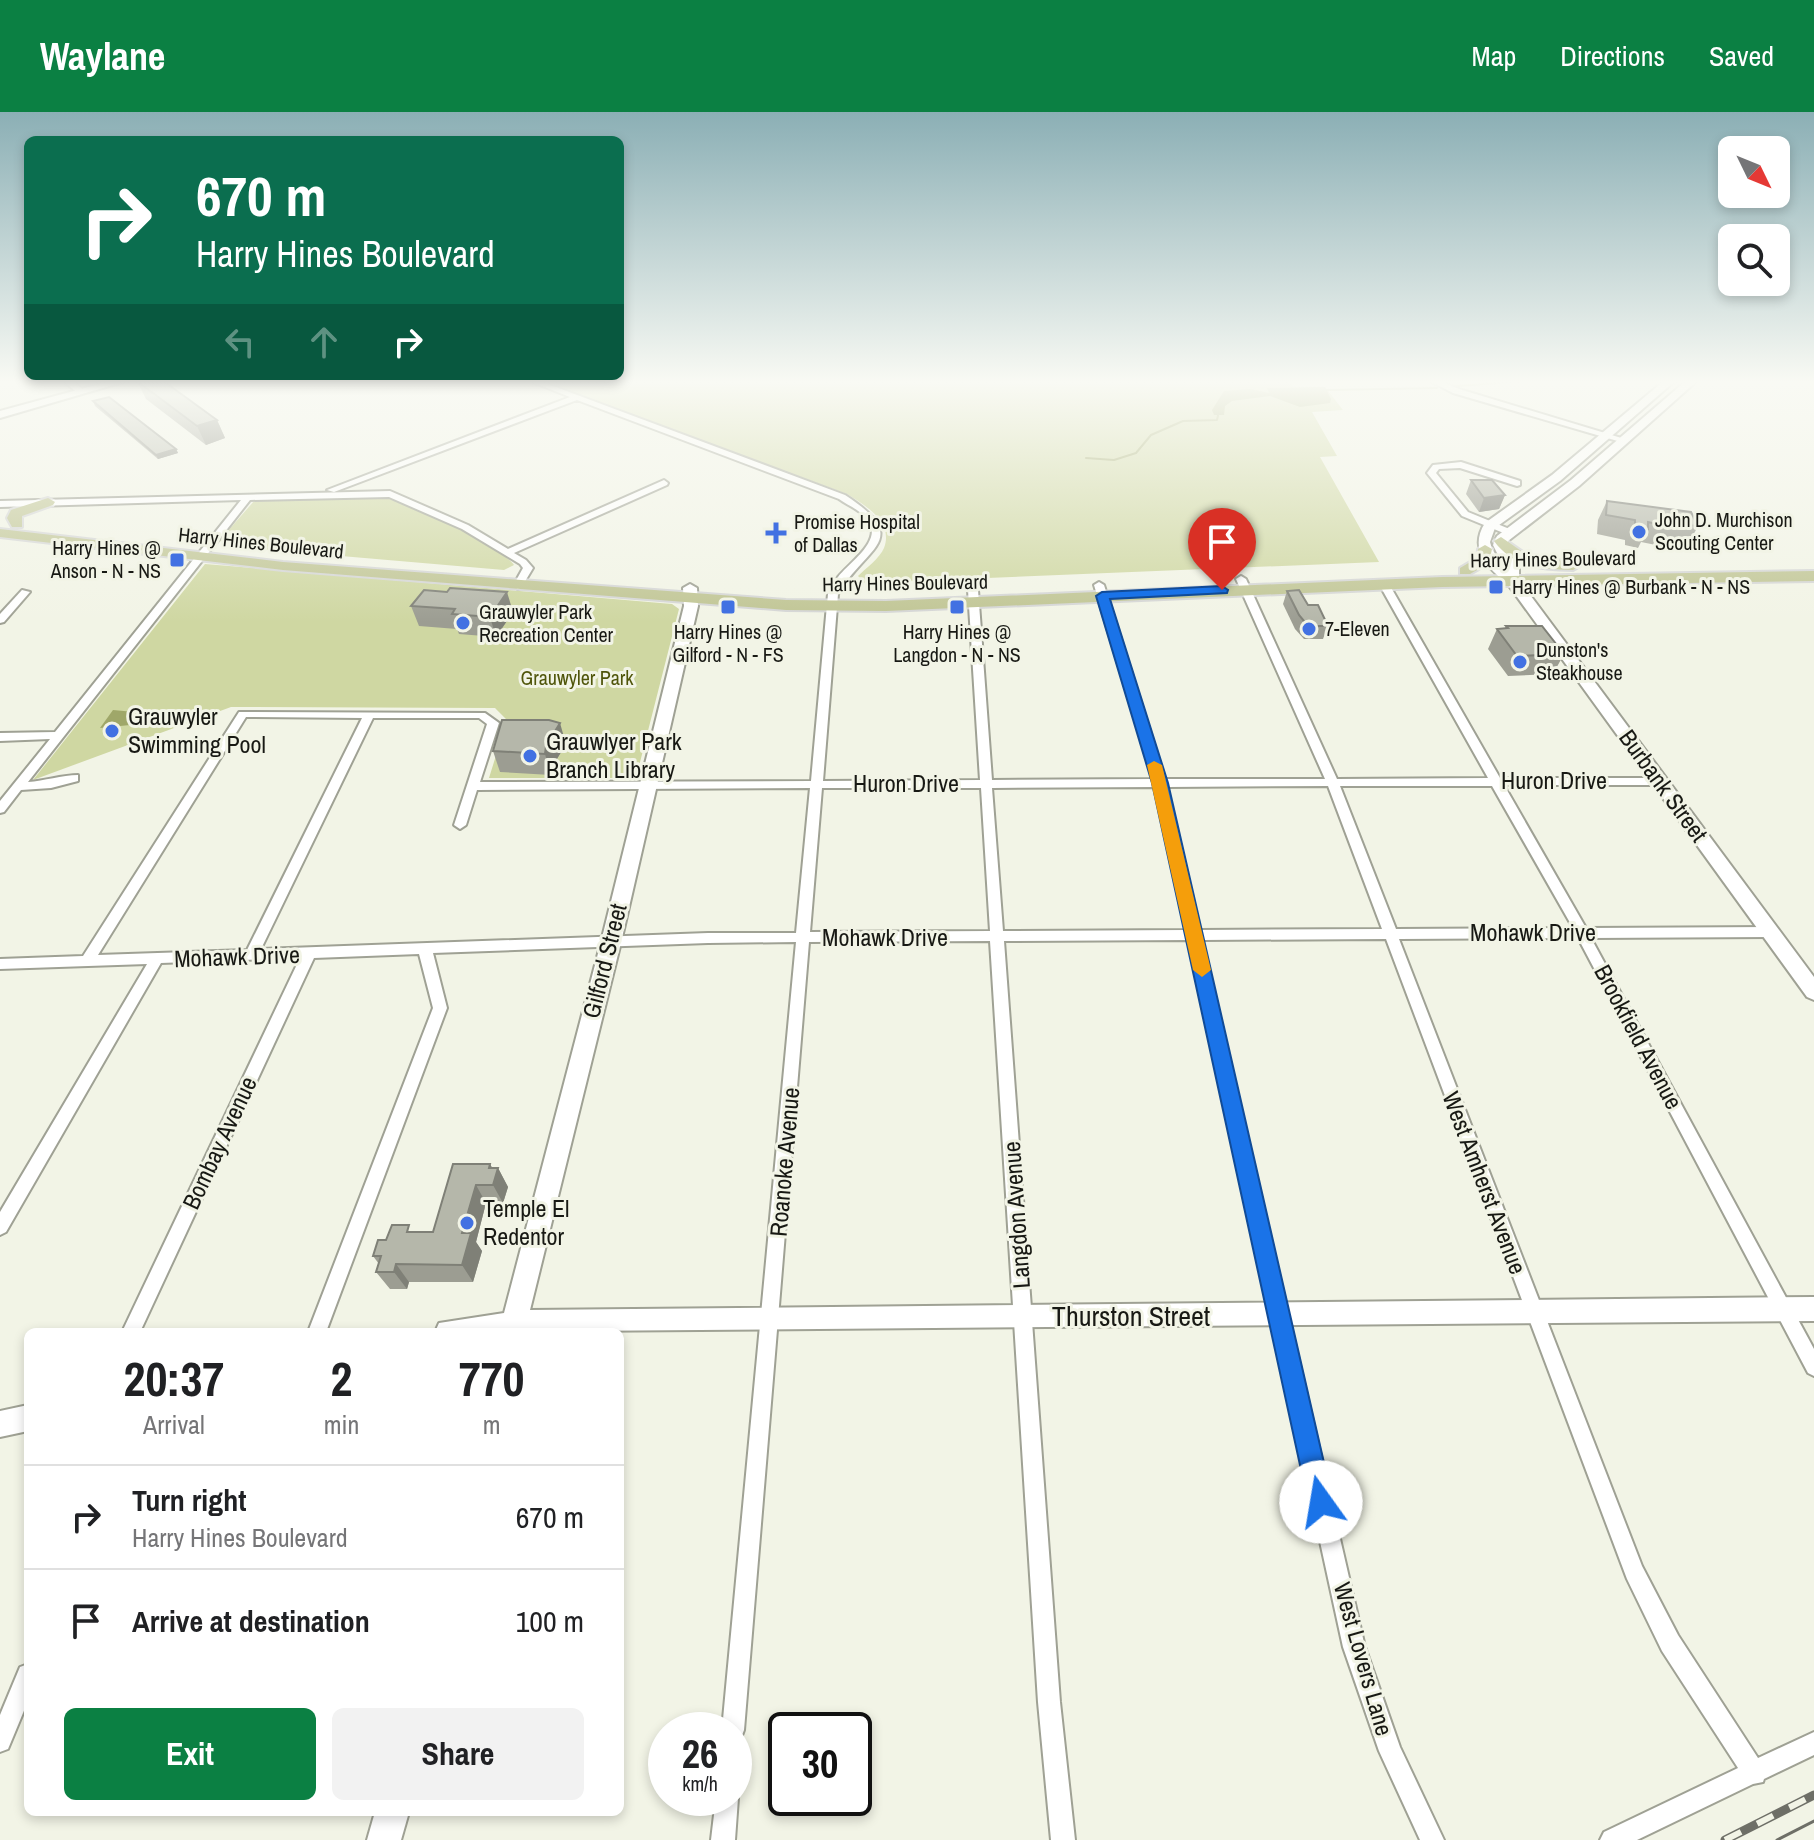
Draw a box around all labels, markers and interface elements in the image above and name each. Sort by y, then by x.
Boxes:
text: Waylane [40,31,165,82]
text: Map [1472,37,1516,75]
text: Directions [1560,37,1665,75]
text: Saved [1709,37,1774,75]
north arrow [1718,136,1790,208]
map controls [1718,136,1790,296]
text: 670 m [196,158,326,233]
icon: right [64,168,168,272]
button: search [1718,224,1790,296]
text: Harry Hines Boulevard [196,230,495,278]
icon: left [218,320,262,364]
icon: ahead [302,320,346,364]
icon: right [386,320,430,364]
place label: John D. Murchison Scouting Center [1655,506,1793,556]
place label: Promise Hospital of Dallas [794,508,920,558]
pin [1188,508,1256,590]
street label: Harry Hines Boulevard [177,520,345,565]
icon: arrive [1200,520,1244,564]
marker: Promise Hospital of Dallas [765,522,787,544]
marker: John D. Murchison Scouting Center [1630,523,1648,541]
place label: Harry Hines @ Anson - N - NS [50,534,161,584]
street label: Harry Hines Boulevard [1470,544,1636,573]
marker: Harry Hines @ Anson - N - NS [168,551,186,569]
street label: Harry Hines Boulevard [822,568,988,597]
place label: Harry Hines @ Burbank - N - NS [1512,573,1750,600]
marker: Harry Hines @ Burbank - N - NS [1487,578,1505,596]
place label: Grauwyler Park Recreation Center [479,598,614,648]
marker: Harry Hines @ Gilford - N - FS [719,598,737,616]
marker: Harry Hines @ Langdon - N - NS [948,598,966,616]
marker: Grauwyler Park Recreation Center [454,614,472,632]
place label: 7-Eleven [1325,615,1390,642]
place label: Harry Hines @ Gilford - N - FS [672,618,784,668]
place label: Harry Hines @ Langdon - N - NS [893,618,1021,668]
marker: 7-Eleven [1300,620,1318,638]
place label: Dunston's Steakhouse [1536,636,1623,686]
marker: Dunston's Steakhouse [1511,653,1529,671]
park label: Grauwyler Park [521,664,634,691]
place label: Grauwyler Swimming Pool [128,700,266,760]
marker: Grauwyler Swimming Pool [103,722,121,740]
street label: Burbank Street [1612,723,1716,848]
place label: Grauwlyer Park Branch Library [546,725,682,785]
marker: Grauwlyer Park Branch Library [521,747,539,765]
street label: Huron Drive [1501,764,1607,796]
street label: Huron Drive [853,767,959,799]
street label: Gilford Street [574,900,634,1021]
street label: Mohawk Drive [1470,916,1596,948]
street label: Mohawk Drive [822,921,948,953]
street label: Mohawk Drive [174,938,300,974]
street label: Brookfield Avenue [1587,959,1690,1114]
street label: Bombay Avenue [174,1071,264,1214]
street label: Roanoke Avenue [762,1086,806,1238]
street label: West Amherst Avenue [1435,1087,1534,1278]
street label: Langdon Avenue [995,1140,1037,1290]
place label: Temple El Redentor [483,1192,569,1252]
marker: Temple El Redentor [458,1214,476,1232]
street label: Thurston Street [1052,1297,1210,1335]
text: 20:37 [124,1346,224,1411]
text: 2 [331,1346,352,1411]
text: 770 [459,1346,524,1411]
text: Arrival [143,1407,205,1442]
text: min [324,1407,359,1442]
text: m [483,1407,501,1442]
position arrow [1279,1460,1363,1544]
text: Turn right [132,1480,246,1520]
icon: right [64,1495,108,1539]
text: 670 m [516,1497,584,1537]
text: Harry Hines Boulevard [132,1520,348,1555]
street label: West Lovers Lane [1327,1578,1401,1739]
icon: arrive [64,1599,108,1643]
text: Arrive at destination [132,1601,370,1641]
text: 100 m [516,1601,584,1641]
button: Exit [64,1708,316,1800]
button: Share [332,1708,584,1800]
speed limit sign: 30 [768,1712,872,1816]
text: 26 [682,1727,718,1780]
text: km/h [682,1770,718,1797]

